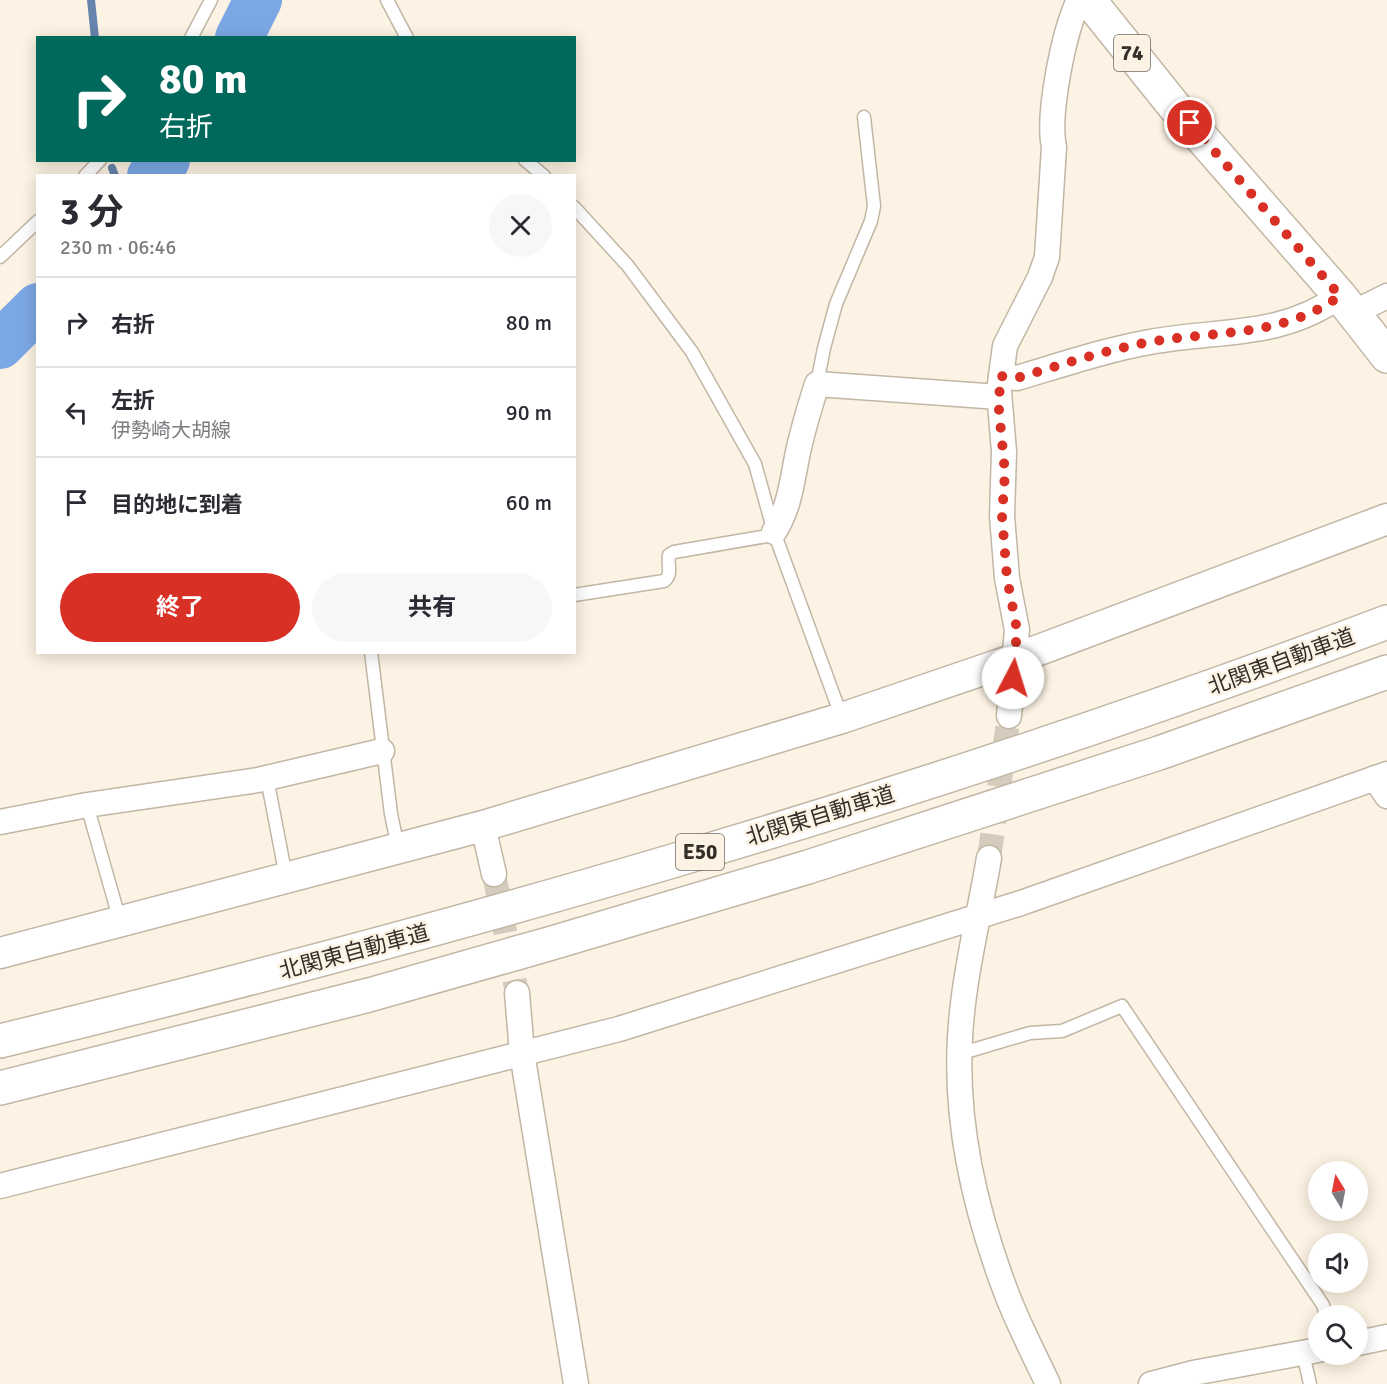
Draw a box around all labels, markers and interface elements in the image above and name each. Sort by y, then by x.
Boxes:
road number: 74 [1114,35,1150,71]
text: 80 m [159,54,248,105]
icon: right [60,60,138,138]
pin [1164,97,1215,148]
icon: arrive [1173,106,1206,139]
text: 右折 [159,111,213,144]
text: 3 分 [60,190,123,235]
button: close [489,194,552,257]
text: 230 m · 06:46 [60,235,176,260]
icon: right [60,306,93,339]
text: 80 m [506,309,552,336]
text: 右折 [111,311,155,338]
text: 左折 [111,387,155,414]
icon: left [60,396,93,429]
text: 90 m [506,399,552,426]
text: 伊勢崎大胡線 [111,418,231,443]
icon: arrive [60,486,93,519]
text: 60 m [506,489,552,516]
text: 目的地に到着 [111,491,243,518]
button: 終了 [60,573,300,642]
button: 共有 [312,573,552,642]
street label: 北関東自動車道 [1204,622,1358,700]
position arrow [981,646,1045,710]
street label: 北関東自動車道 [743,780,898,851]
road number: E50 [676,834,724,870]
street label: 北関東自動車道 [276,919,432,984]
north arrow [1308,1161,1368,1221]
map controls [1308,1161,1368,1365]
button: sound [1308,1233,1368,1293]
button: search [1308,1305,1368,1365]

